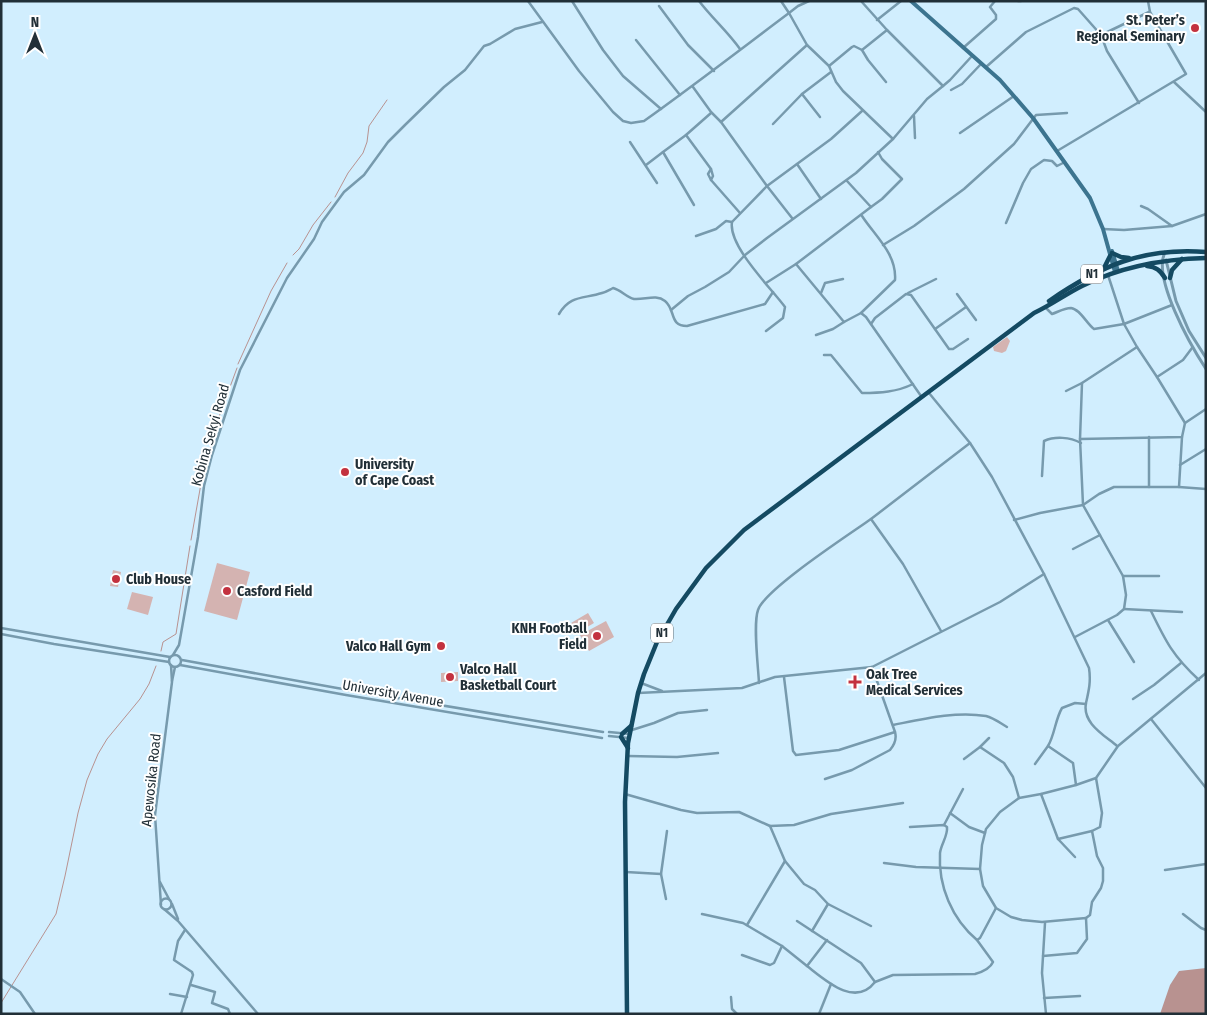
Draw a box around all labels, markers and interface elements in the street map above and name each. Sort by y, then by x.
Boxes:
north arrow [10,10,60,60]
place label: St. Peter’s Regional Seminary [1077,12,1185,45]
text: N [31,14,39,31]
marker: St. Peter’s Regional Seminary [1189,22,1201,34]
road number: N1 [1081,264,1103,284]
street label: Kobina Sekyi Road [188,382,233,488]
place label: University of Cape Coast [355,456,435,489]
marker: University of Cape Coast [339,466,351,478]
place label: Club House [126,571,191,588]
marker: Club House [110,573,122,585]
place label: Casford Field [237,583,312,600]
marker: Casford Field [221,585,233,597]
place label: KNH Football Field [512,620,587,653]
road number: N1 [651,624,673,642]
marker: KNH Football Field [591,630,603,642]
place label: Valco Hall Gym [345,638,431,655]
marker: Valco Hall Gym [435,640,447,652]
place label: Valco Hall Basketball Court [459,661,558,694]
place label: Oak Tree Medical Services [866,666,963,699]
marker: Valco Hall Basketball Court [444,671,456,683]
marker: Oak Tree Medical Services [848,675,862,689]
street label: University Avenue [341,676,445,711]
street label: Apewosika Road [138,733,165,827]

